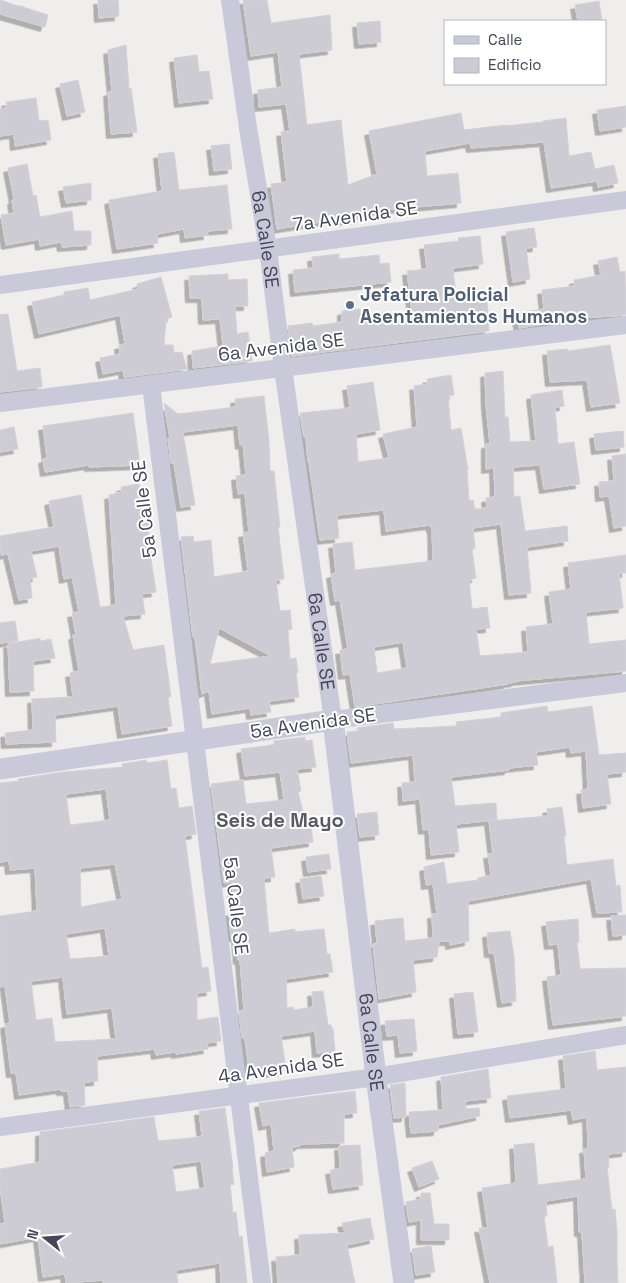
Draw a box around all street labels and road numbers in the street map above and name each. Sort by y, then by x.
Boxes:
street label: 6a Calle SE [246,189,285,290]
street label: 7a Avenida SE [291,195,419,237]
street label: 6a Avenida SE [217,327,345,367]
street label: 5a Calle SE [126,459,162,559]
street label: 6a Calle SE [303,591,341,692]
street label: 5a Avenida SE [249,702,377,744]
street label: 5a Calle SE [218,856,254,956]
street label: 6a Calle SE [354,992,390,1093]
street label: 4a Avenida SE [216,1047,346,1089]

